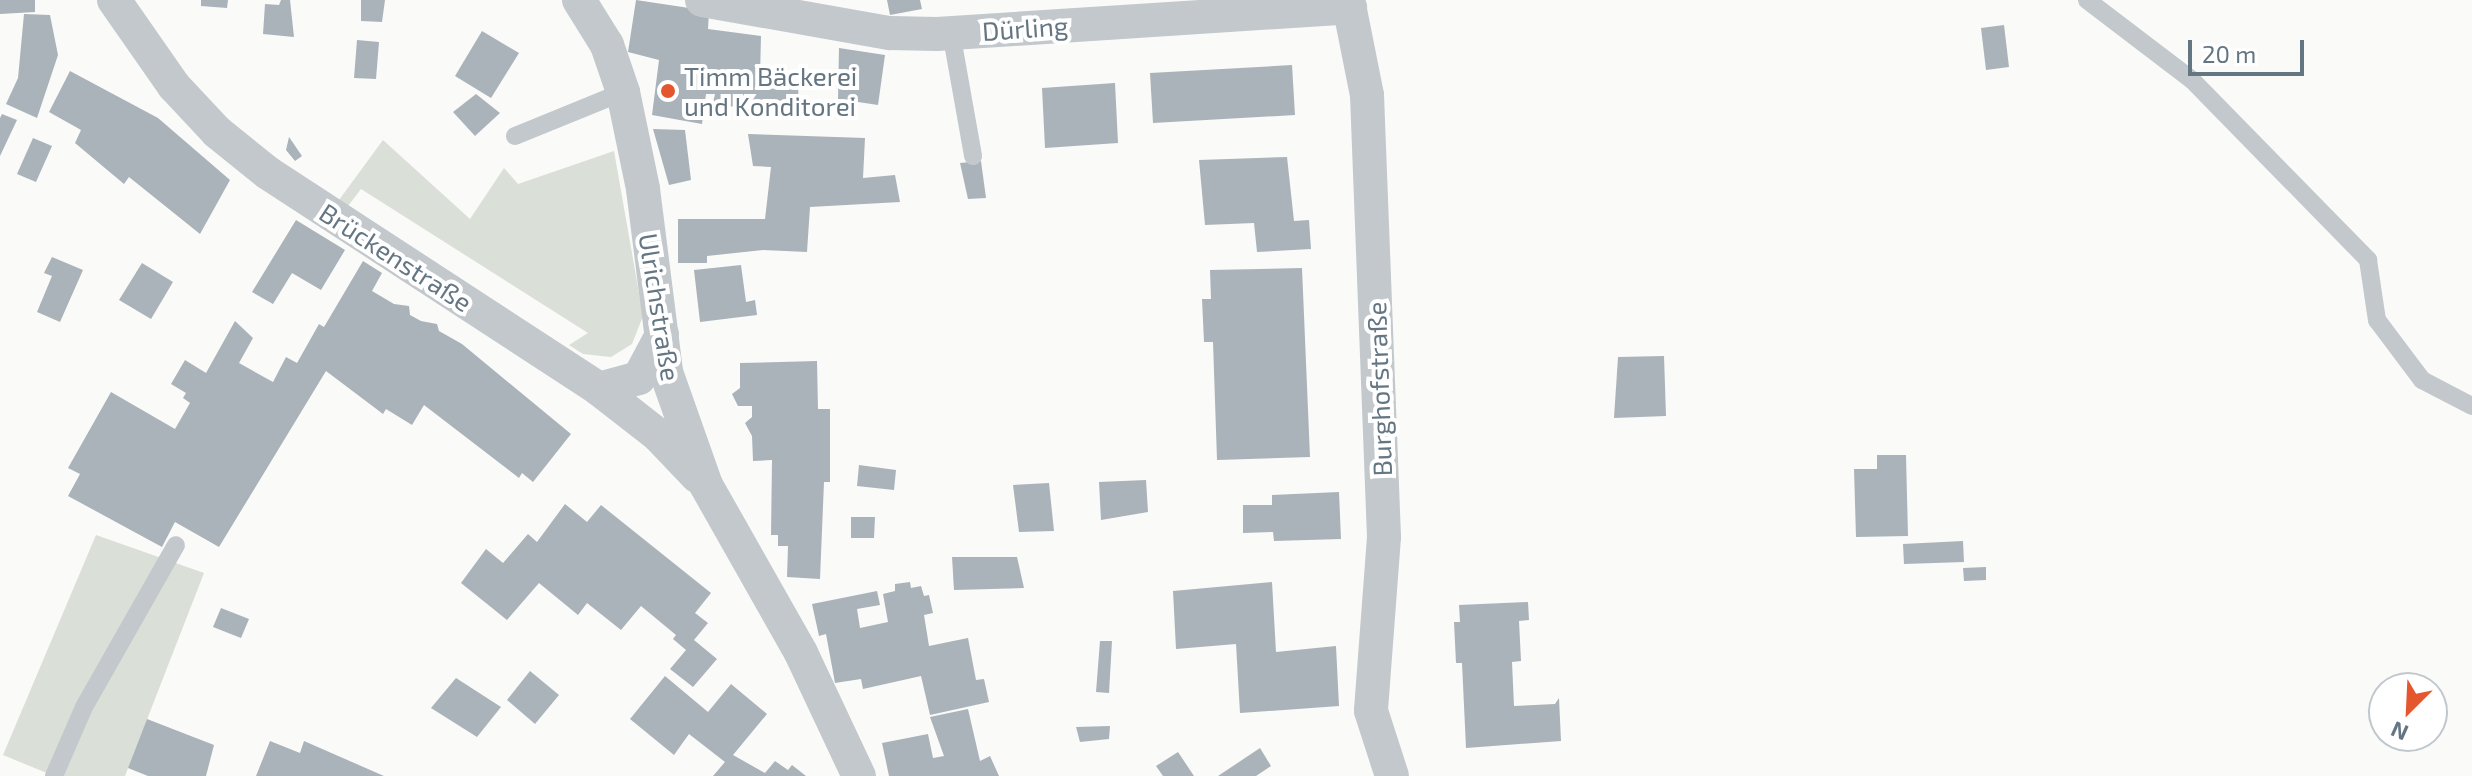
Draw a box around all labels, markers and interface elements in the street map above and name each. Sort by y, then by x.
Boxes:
street label: Dürling [981,9,1069,47]
scale bar [2192,24,2308,74]
text: 20 m [2202,39,2256,68]
place label: Timm Bäckerei und Konditorei [684,60,857,122]
marker: Timm Bäckerei und Konditorei [659,82,677,100]
street label: Brückenstraße [314,196,478,318]
street label: Ulrichstraße [633,231,687,383]
street label: Burghofstraße [1360,301,1398,477]
north arrow [2368,672,2448,752]
text: N [2387,717,2412,747]

